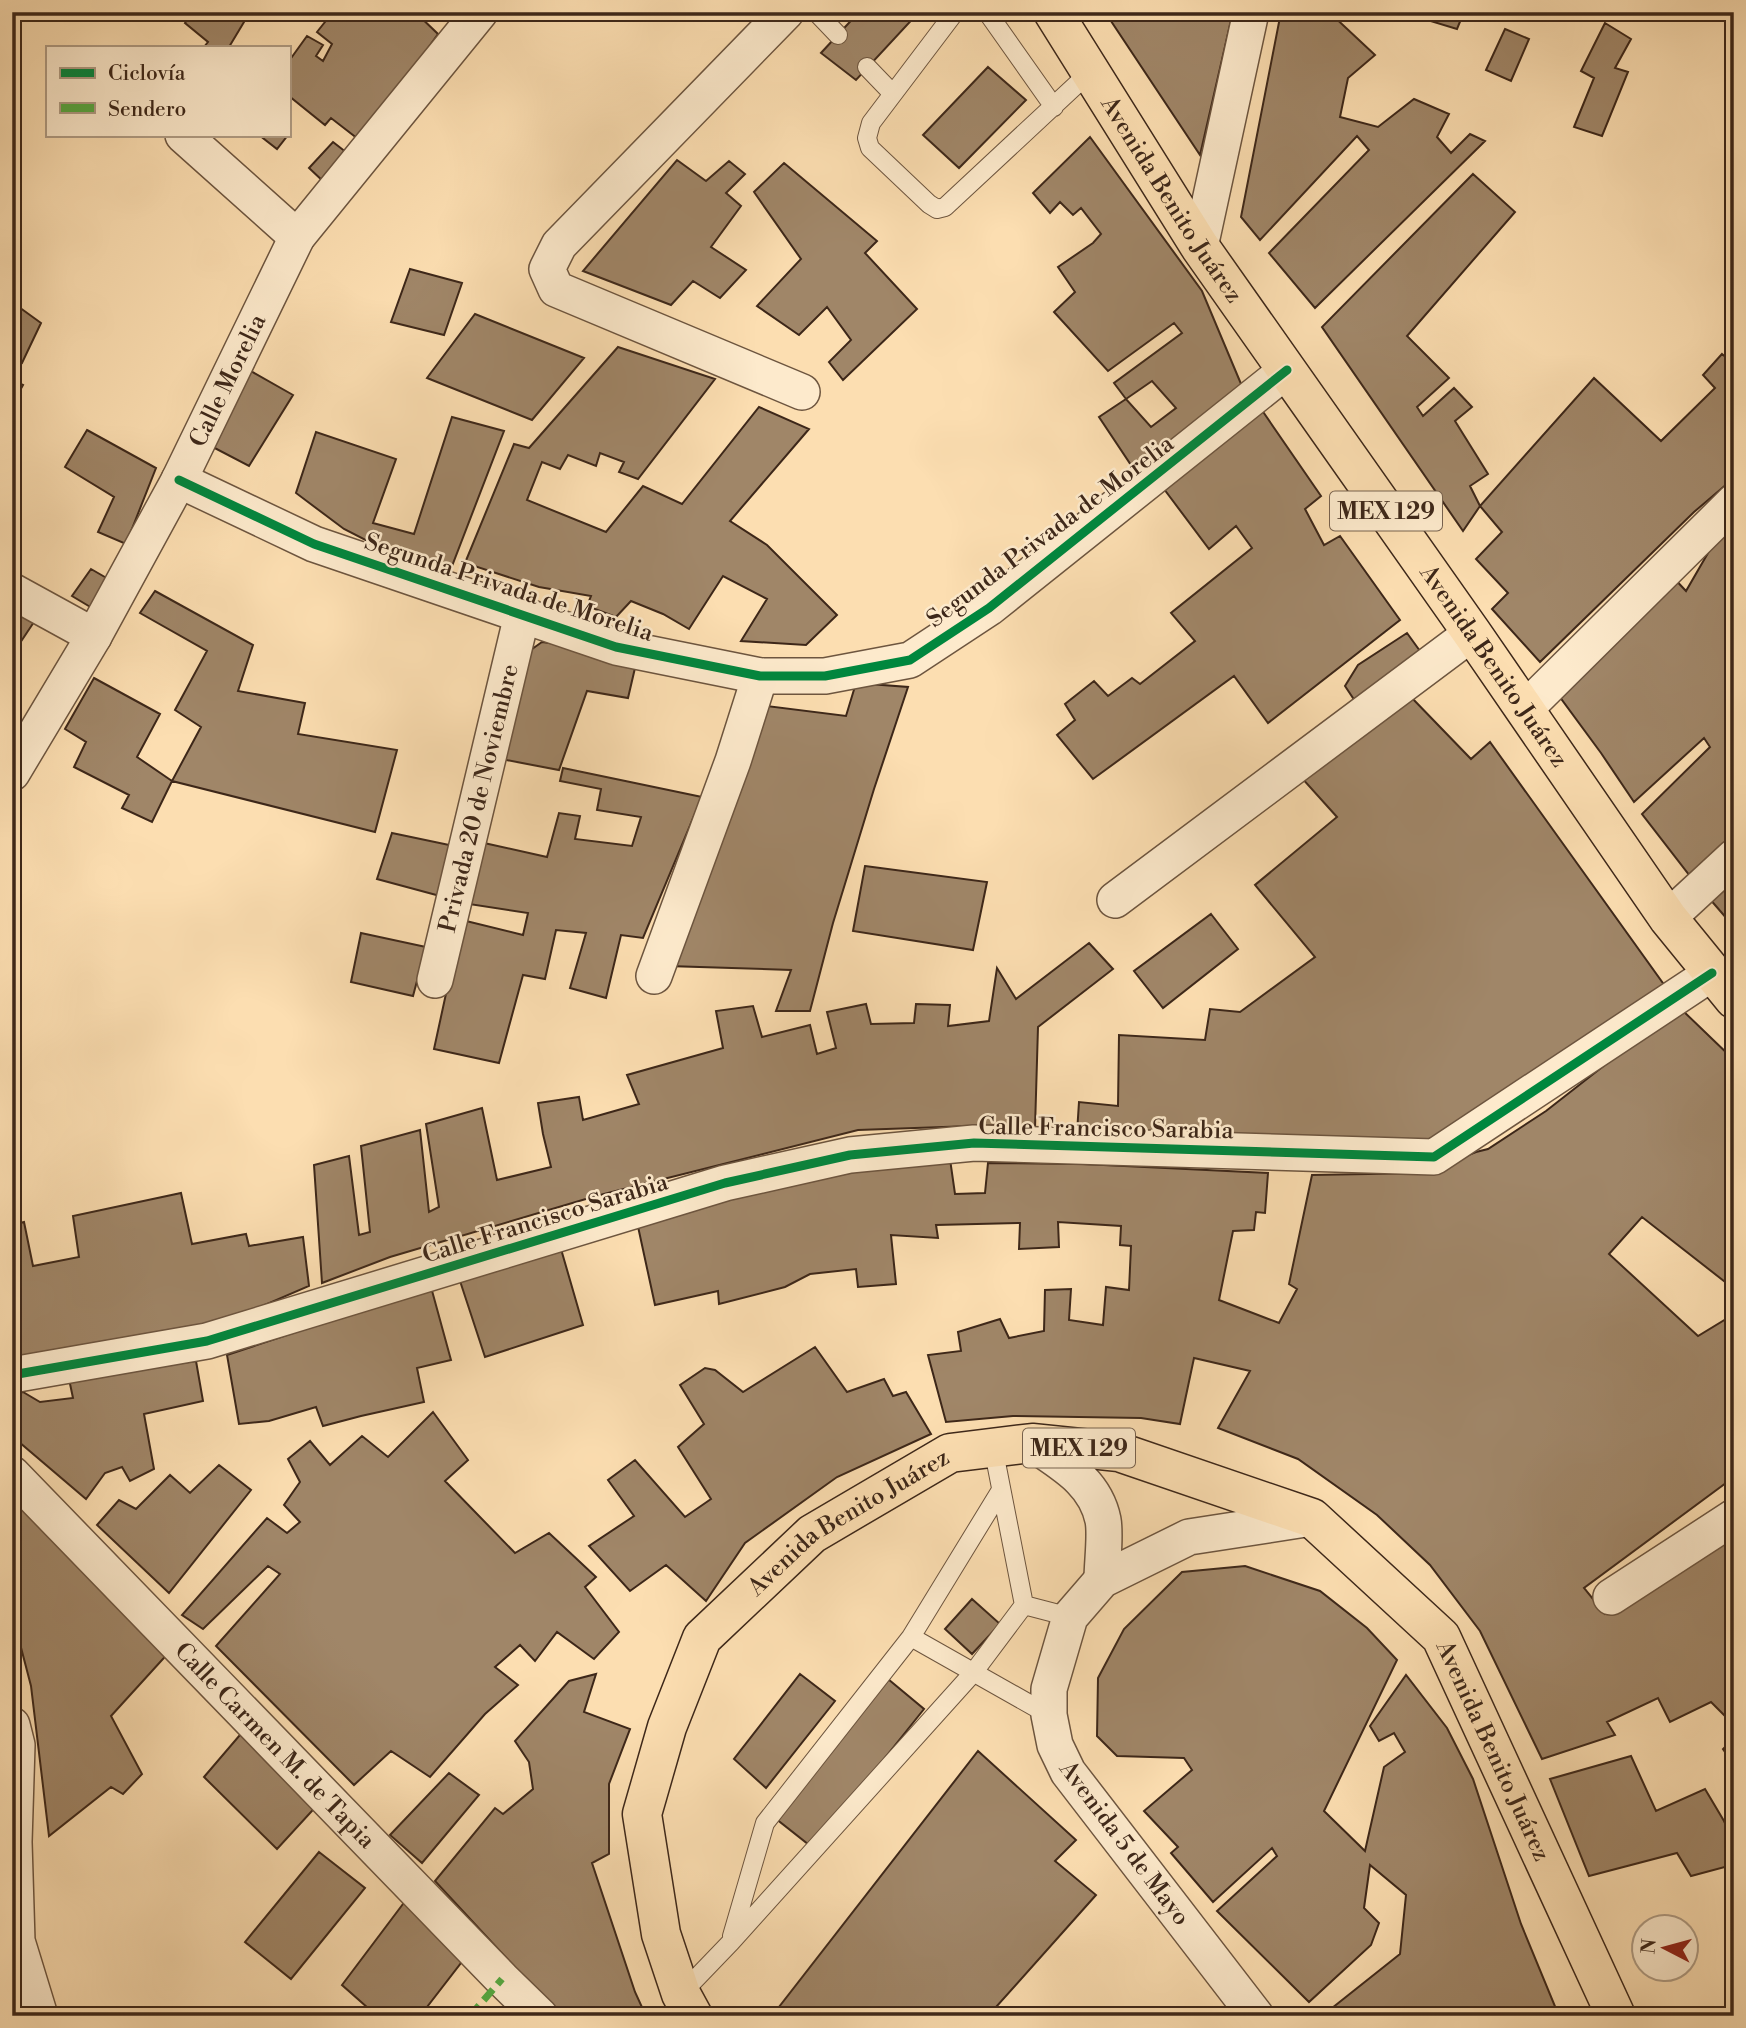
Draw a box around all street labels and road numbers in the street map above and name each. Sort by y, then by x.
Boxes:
street label: Avenida Benito Juárez [1093,90,1249,309]
street label: Calle Morelia [183,309,274,452]
street label: Segunda Privada de Morelia [921,428,1181,635]
road number: MEX 129 [1330,491,1442,530]
street label: Segunda Privada de Morelia [361,527,658,649]
street label: Avenida Benito Juárez [1412,559,1574,773]
street label: Privada 20 de Noviembre [433,661,526,935]
street label: Calle Francisco Sarabia [978,1112,1235,1146]
street label: Calle Francisco Sarabia [419,1167,673,1271]
road number: MEX 129 [1023,1428,1135,1468]
street label: Avenida Benito Juárez [741,1443,955,1603]
street label: Avenida Benito Juárez [1428,1635,1556,1866]
street label: Calle Carmen M. de Tapia [168,1637,382,1856]
street label: Avenida 5 de Mayo [1052,1754,1196,1932]

